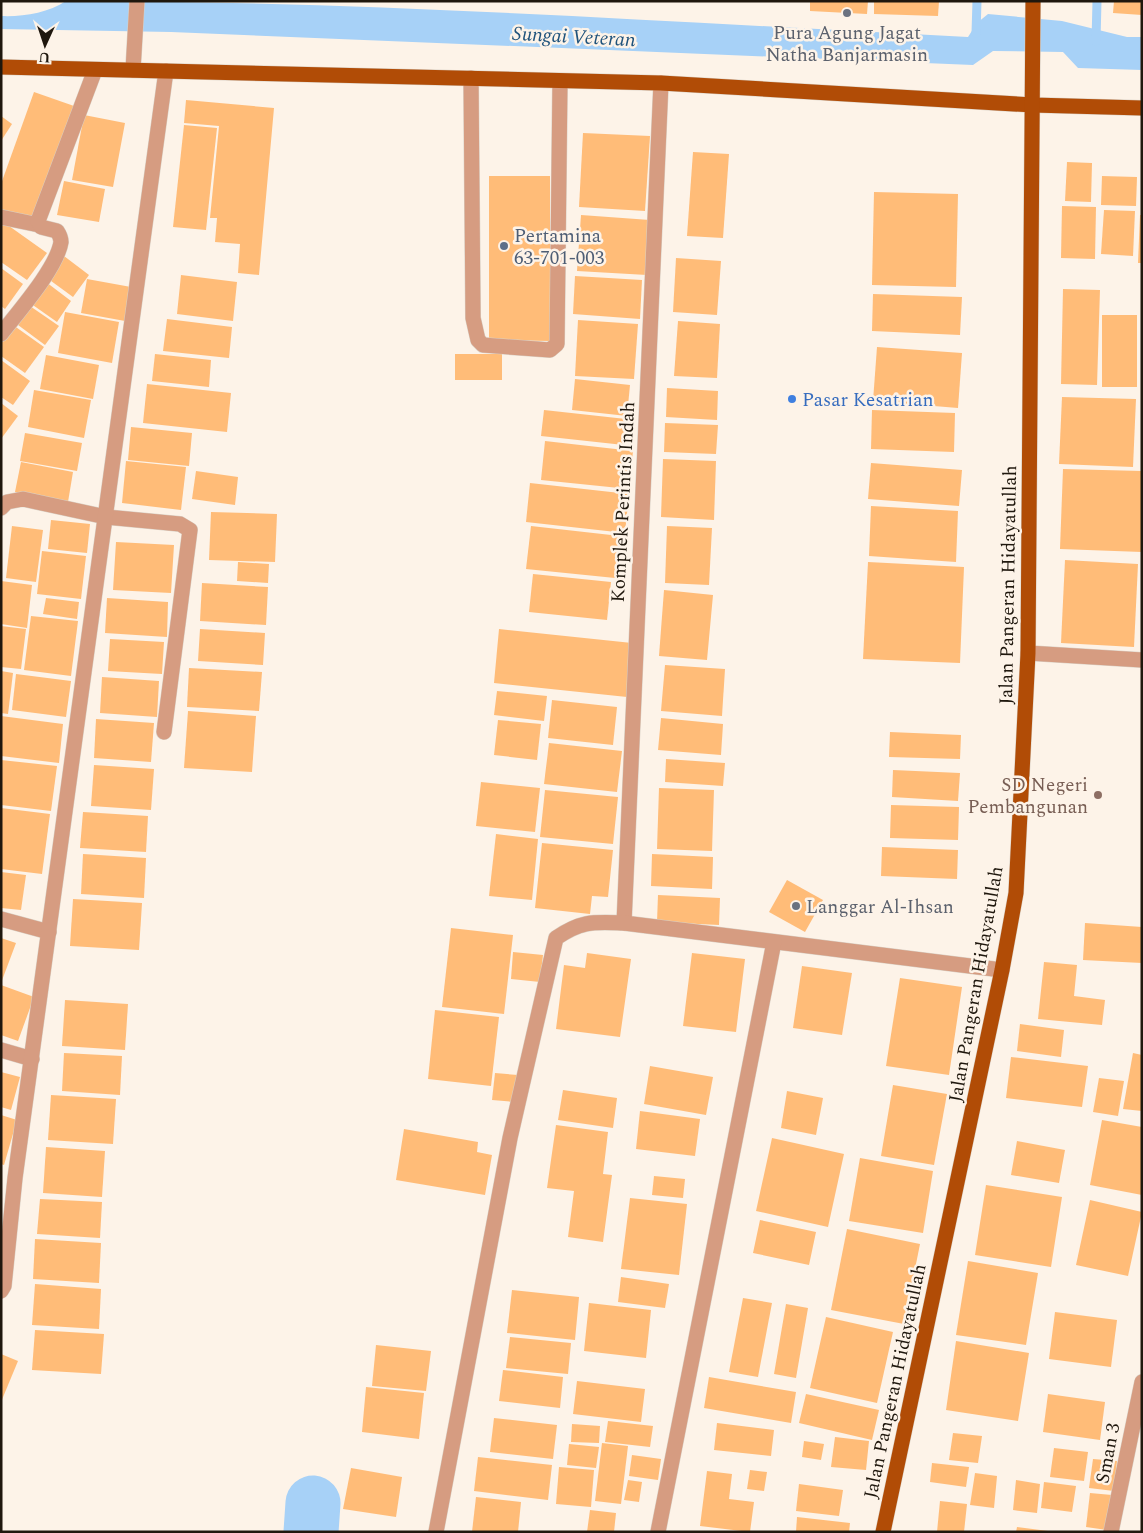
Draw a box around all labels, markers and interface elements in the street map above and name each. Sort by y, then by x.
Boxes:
marker: Pura Agung Jagat Natha Banjarmasin [841,7,853,19]
water label: Sungai Veteran [511,19,637,55]
place label: Pura Agung Jagat Natha Banjarmasin [766,19,928,70]
north arrow [20,20,70,70]
text: U [38,47,51,68]
place label: Pertamina 63-701-003 [514,222,605,273]
marker: Pertamina 63-701-003 [498,240,510,252]
place label: Pasar Kesatrian [802,386,934,415]
marker: Pasar Kesatrian [786,393,798,405]
street label: Komplek Perintis Indah [604,401,643,603]
street label: Jalan Pangeran Hidayatullah [992,465,1025,705]
place label: SD Negeri Pembangunan [968,771,1088,822]
marker: SD Negeri Pembangunan [1092,789,1104,801]
street label: Jalan Pangeran Hidayatullah [941,864,1012,1105]
place label: Langgar Al-Ihsan [806,893,954,922]
marker: Langgar Al-Ihsan [790,900,802,912]
street label: Jalan Pangeran Hidayatullah [856,1261,935,1501]
street label: Sman 3 [1088,1420,1129,1486]

